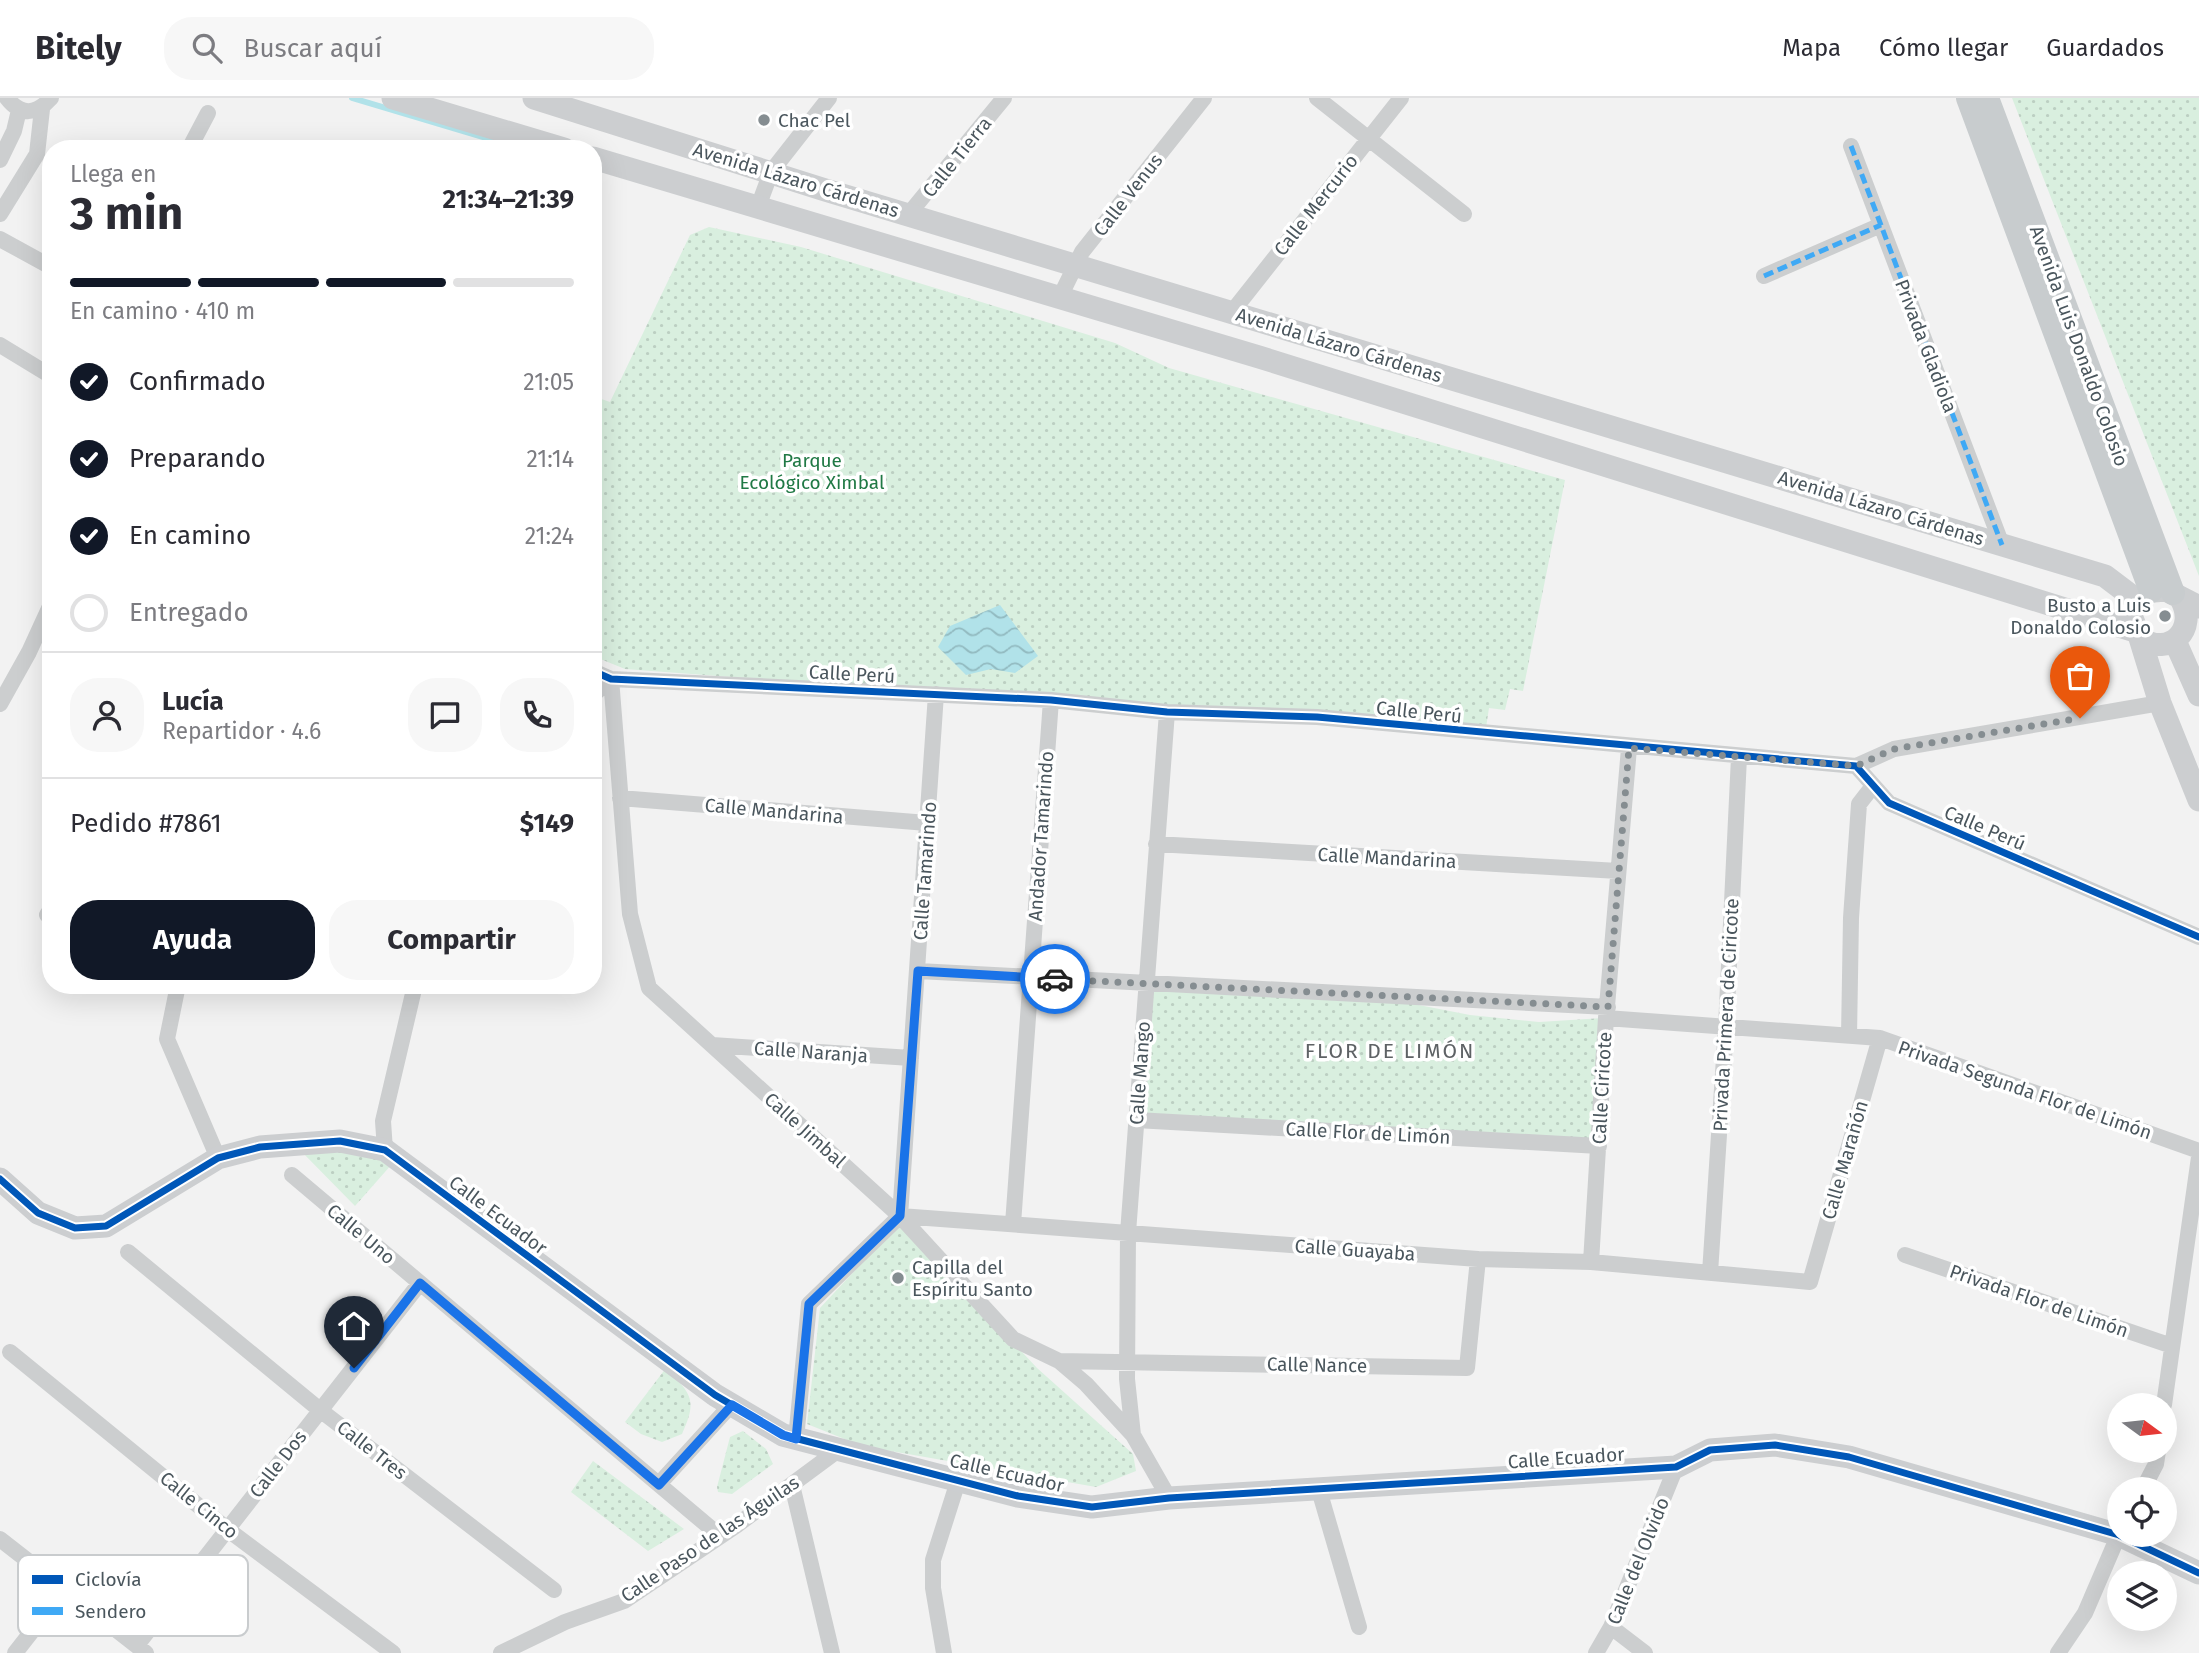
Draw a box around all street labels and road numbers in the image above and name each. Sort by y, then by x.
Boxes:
street label: Calle Tierra [918,112,996,202]
street label: Avenida Lázaro Cárdenas [690,138,902,222]
street label: Calle Venus [1089,149,1167,241]
street label: Calle Mercurio [1269,150,1363,260]
street label: Avenida Luis Donaldo Colosio [2025,223,2133,469]
street label: Privada Gladiola [1890,276,1962,416]
street label: Avenida Lázaro Cárdenas [1233,303,1445,387]
street label: Avenida Lázaro Cárdenas [1775,466,1987,550]
street label: Calle Perú [808,660,896,688]
street label: Calle Perú [1375,696,1463,728]
street label: Andador Tamarindo [1024,750,1058,922]
street label: Calle Mandarina [704,793,844,829]
street label: Calle Tamarindo [909,801,941,941]
street label: Calle Perú [1941,801,2029,855]
street label: Calle Mandarina [1317,843,1457,873]
street label: Privada Primera de Ciricote [1708,898,1744,1132]
street label: Calle Mango [1125,1020,1155,1126]
street label: Calle Ciricote [1588,1031,1616,1145]
street label: Privada Segunda Flor de Limón [1895,1036,2155,1144]
street label: Calle Naranja [753,1037,869,1067]
street label: Calle Jimbal [760,1088,851,1173]
street label: Calle Marañón [1817,1098,1873,1222]
street label: Calle Flor de Limón [1285,1117,1451,1149]
street label: Calle Ecuador [444,1171,552,1260]
street label: Calle Uno [322,1199,400,1269]
street label: Calle Guayaba [1294,1234,1416,1266]
street label: Privada Flor de Limón [1947,1260,2131,1342]
street label: Calle Nance [1267,1353,1367,1377]
street label: Calle Tres [333,1416,412,1484]
street label: Calle Dos [245,1426,312,1502]
street label: Calle Ecuador [1507,1442,1626,1474]
street label: Calle Ecuador [947,1449,1067,1498]
street label: Calle Cinco [155,1466,243,1544]
street label: Calle Paso de las Águilas [617,1471,804,1607]
street label: Calle del Olvido [1602,1494,1674,1628]

